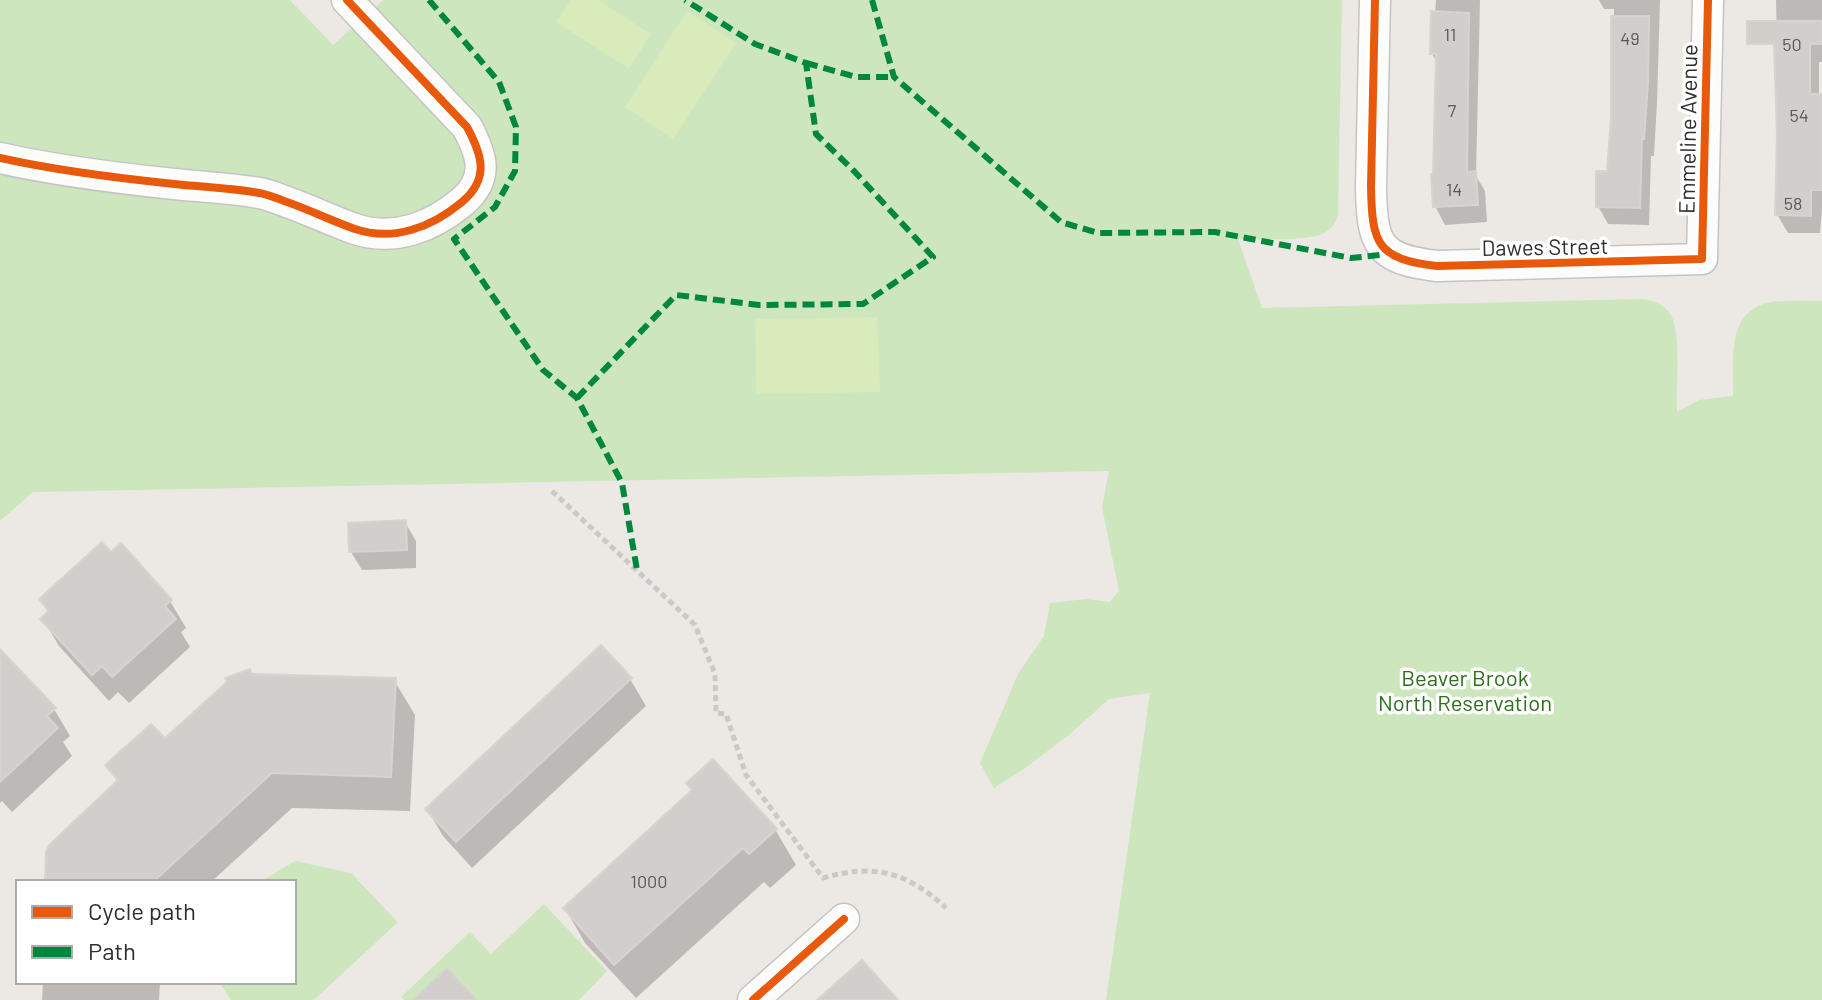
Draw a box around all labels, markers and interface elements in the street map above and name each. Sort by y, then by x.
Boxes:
house number: 11 [1444,23,1456,45]
house number: 49 [1620,27,1640,49]
house number: 50 [1782,33,1802,55]
street label: Emmeline Avenue [1673,44,1701,214]
house number: 7 [1448,99,1457,121]
house number: 54 [1789,104,1809,126]
house number: 14 [1446,178,1462,200]
house number: 58 [1784,192,1802,214]
street label: Dawes Street [1481,232,1609,260]
park label: Beaver Brook North Reservation [1378,664,1552,715]
house number: 1000 [631,870,667,892]
legend [16,880,296,984]
text: Cycle path [88,896,196,925]
text: Path [88,936,136,965]

